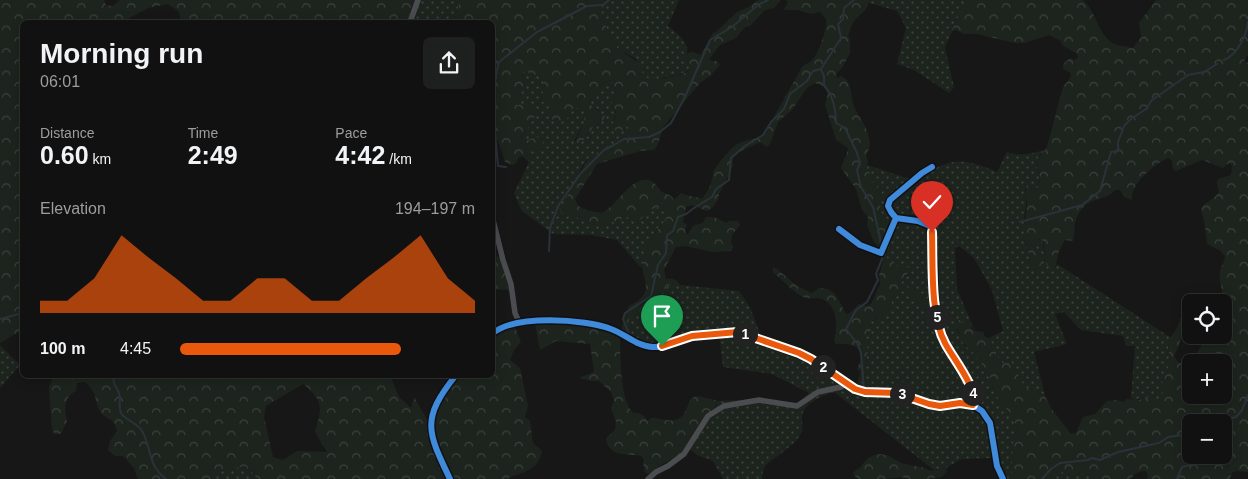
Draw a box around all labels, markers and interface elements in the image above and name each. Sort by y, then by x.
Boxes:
button: share [423,37,475,89]
text: Morning run [40,38,203,69]
text: 06:01 [40,73,80,90]
text: Distance [40,125,94,141]
text: Time [188,125,218,141]
text: Pace [335,125,367,141]
text: 0.60 [40,141,89,169]
text: 2:49 [188,141,238,169]
text: 4:42 [335,141,385,169]
text: km [89,151,111,167]
text: /km [385,151,412,167]
pin [911,181,953,232]
icon: check [918,188,946,216]
text: Elevation [40,200,106,217]
text: 194–197 m [395,200,475,217]
map controls [1182,294,1232,464]
button: locate [1182,294,1232,344]
pin [641,295,683,346]
icon: arrive [648,302,676,330]
pin: 5 [924,304,950,330]
text: 5 [934,309,941,325]
pin: 1 [732,322,758,346]
text: 1 [742,326,749,342]
text: 100 m [40,340,85,357]
text: 4:45 [120,340,151,357]
pin: 2 [810,354,836,380]
button: + [1182,354,1232,404]
text: 2 [820,359,827,375]
pin: 4 [960,380,986,406]
pin: 3 [890,382,914,406]
text: 4 [970,385,977,401]
text: 3 [899,386,906,402]
button: − [1182,414,1232,464]

